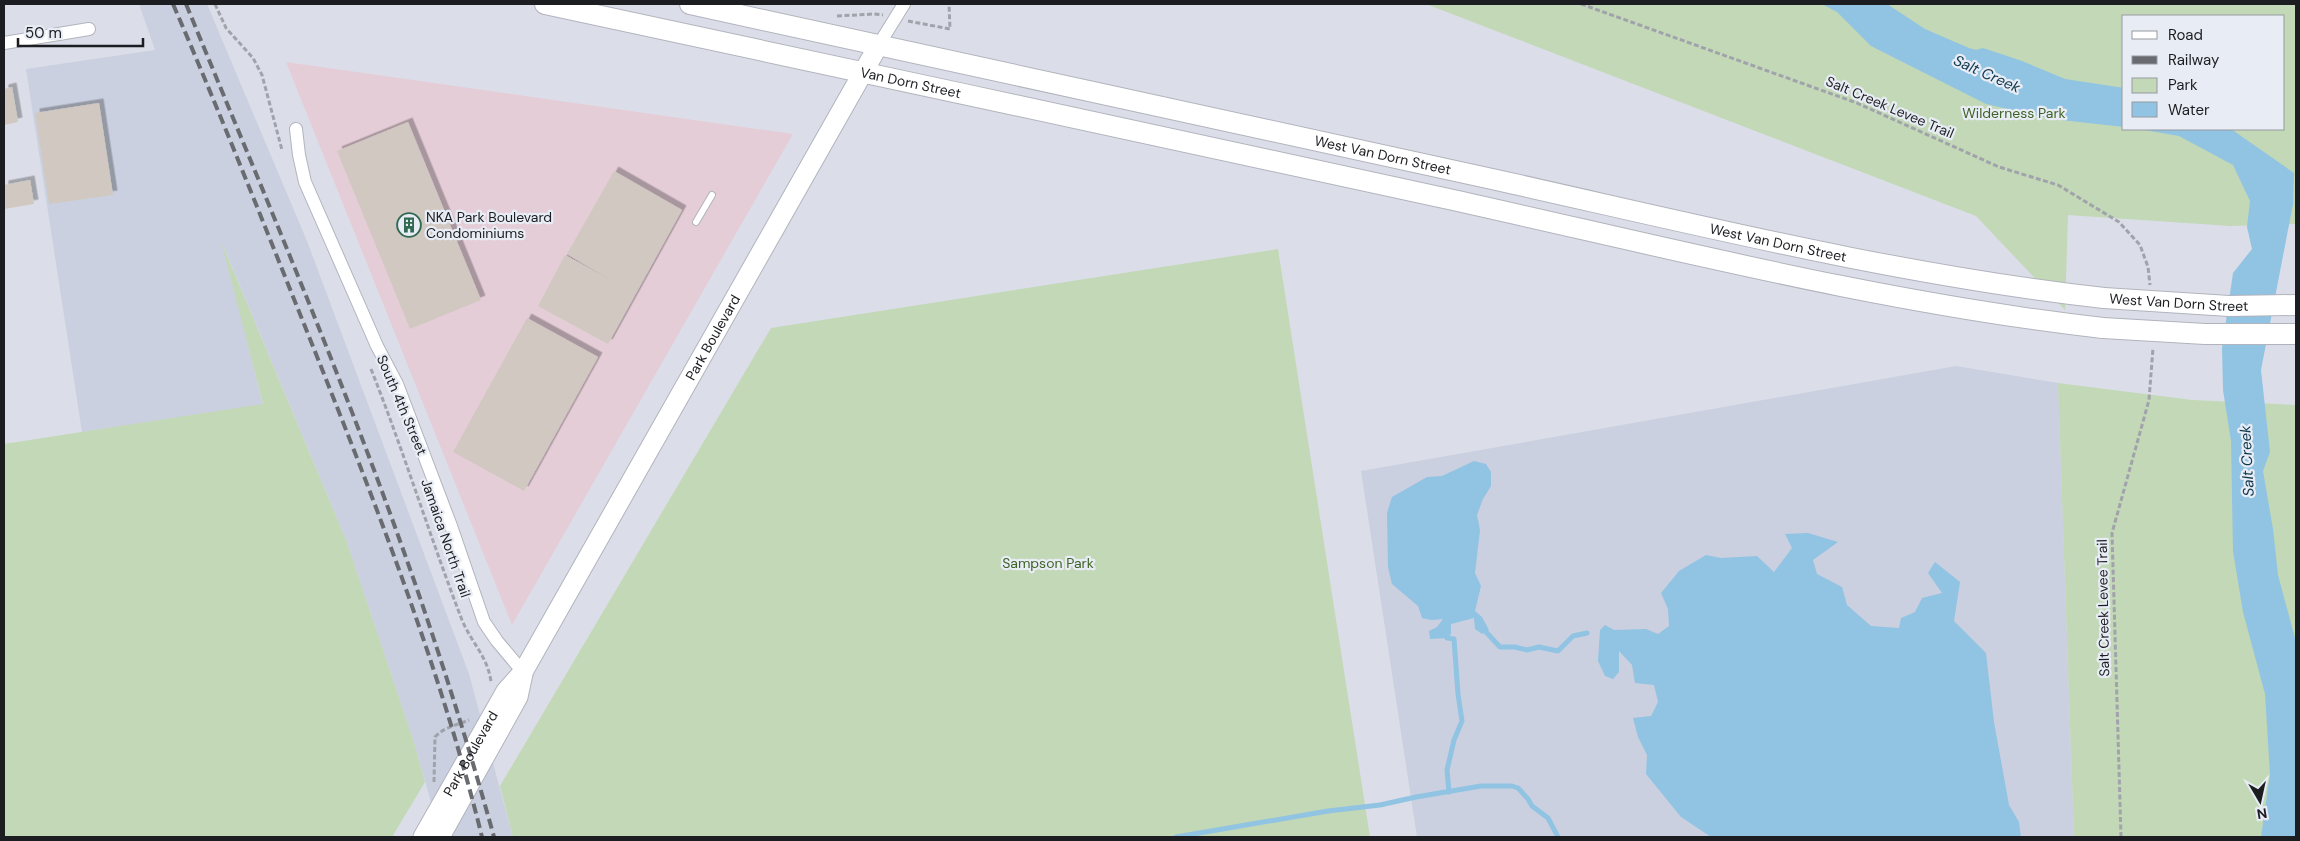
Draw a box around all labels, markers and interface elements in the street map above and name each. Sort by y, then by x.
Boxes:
scale bar [18,15,142,47]
legend [2122,15,2285,130]
text: 50 m [25,23,62,43]
text: Road [2168,25,2203,45]
water label: Salt Creek [1950,50,2024,98]
text: Railway [2168,50,2220,70]
street label: Van Dorn Street [859,63,963,102]
street label: Salt Creek Levee Trail [1823,72,1957,142]
text: Park [2168,75,2198,95]
text: Water [2168,100,2210,120]
park label: Wilderness Park [1962,104,2066,122]
street label: West Van Dorn Street [1313,131,1453,179]
place label: NKA Park Boulevard Condominiums [426,208,552,242]
building icon: NKA Park Boulevard Condominiums [396,212,422,238]
street label: West Van Dorn Street [1708,219,1848,266]
street label: West Van Dorn Street [2109,289,2249,315]
street label: Park Boulevard [681,292,744,383]
street label: South 4th Street [373,352,431,458]
water label: Salt Creek [2235,425,2259,497]
street label: Jamaica North Trail [417,476,475,600]
street label: Salt Creek Levee Trail [2093,539,2113,677]
park label: Sampson Park [1002,554,1094,572]
street label: Park Boulevard [439,708,502,799]
north arrow [2235,776,2285,826]
text: N [2256,804,2268,824]

